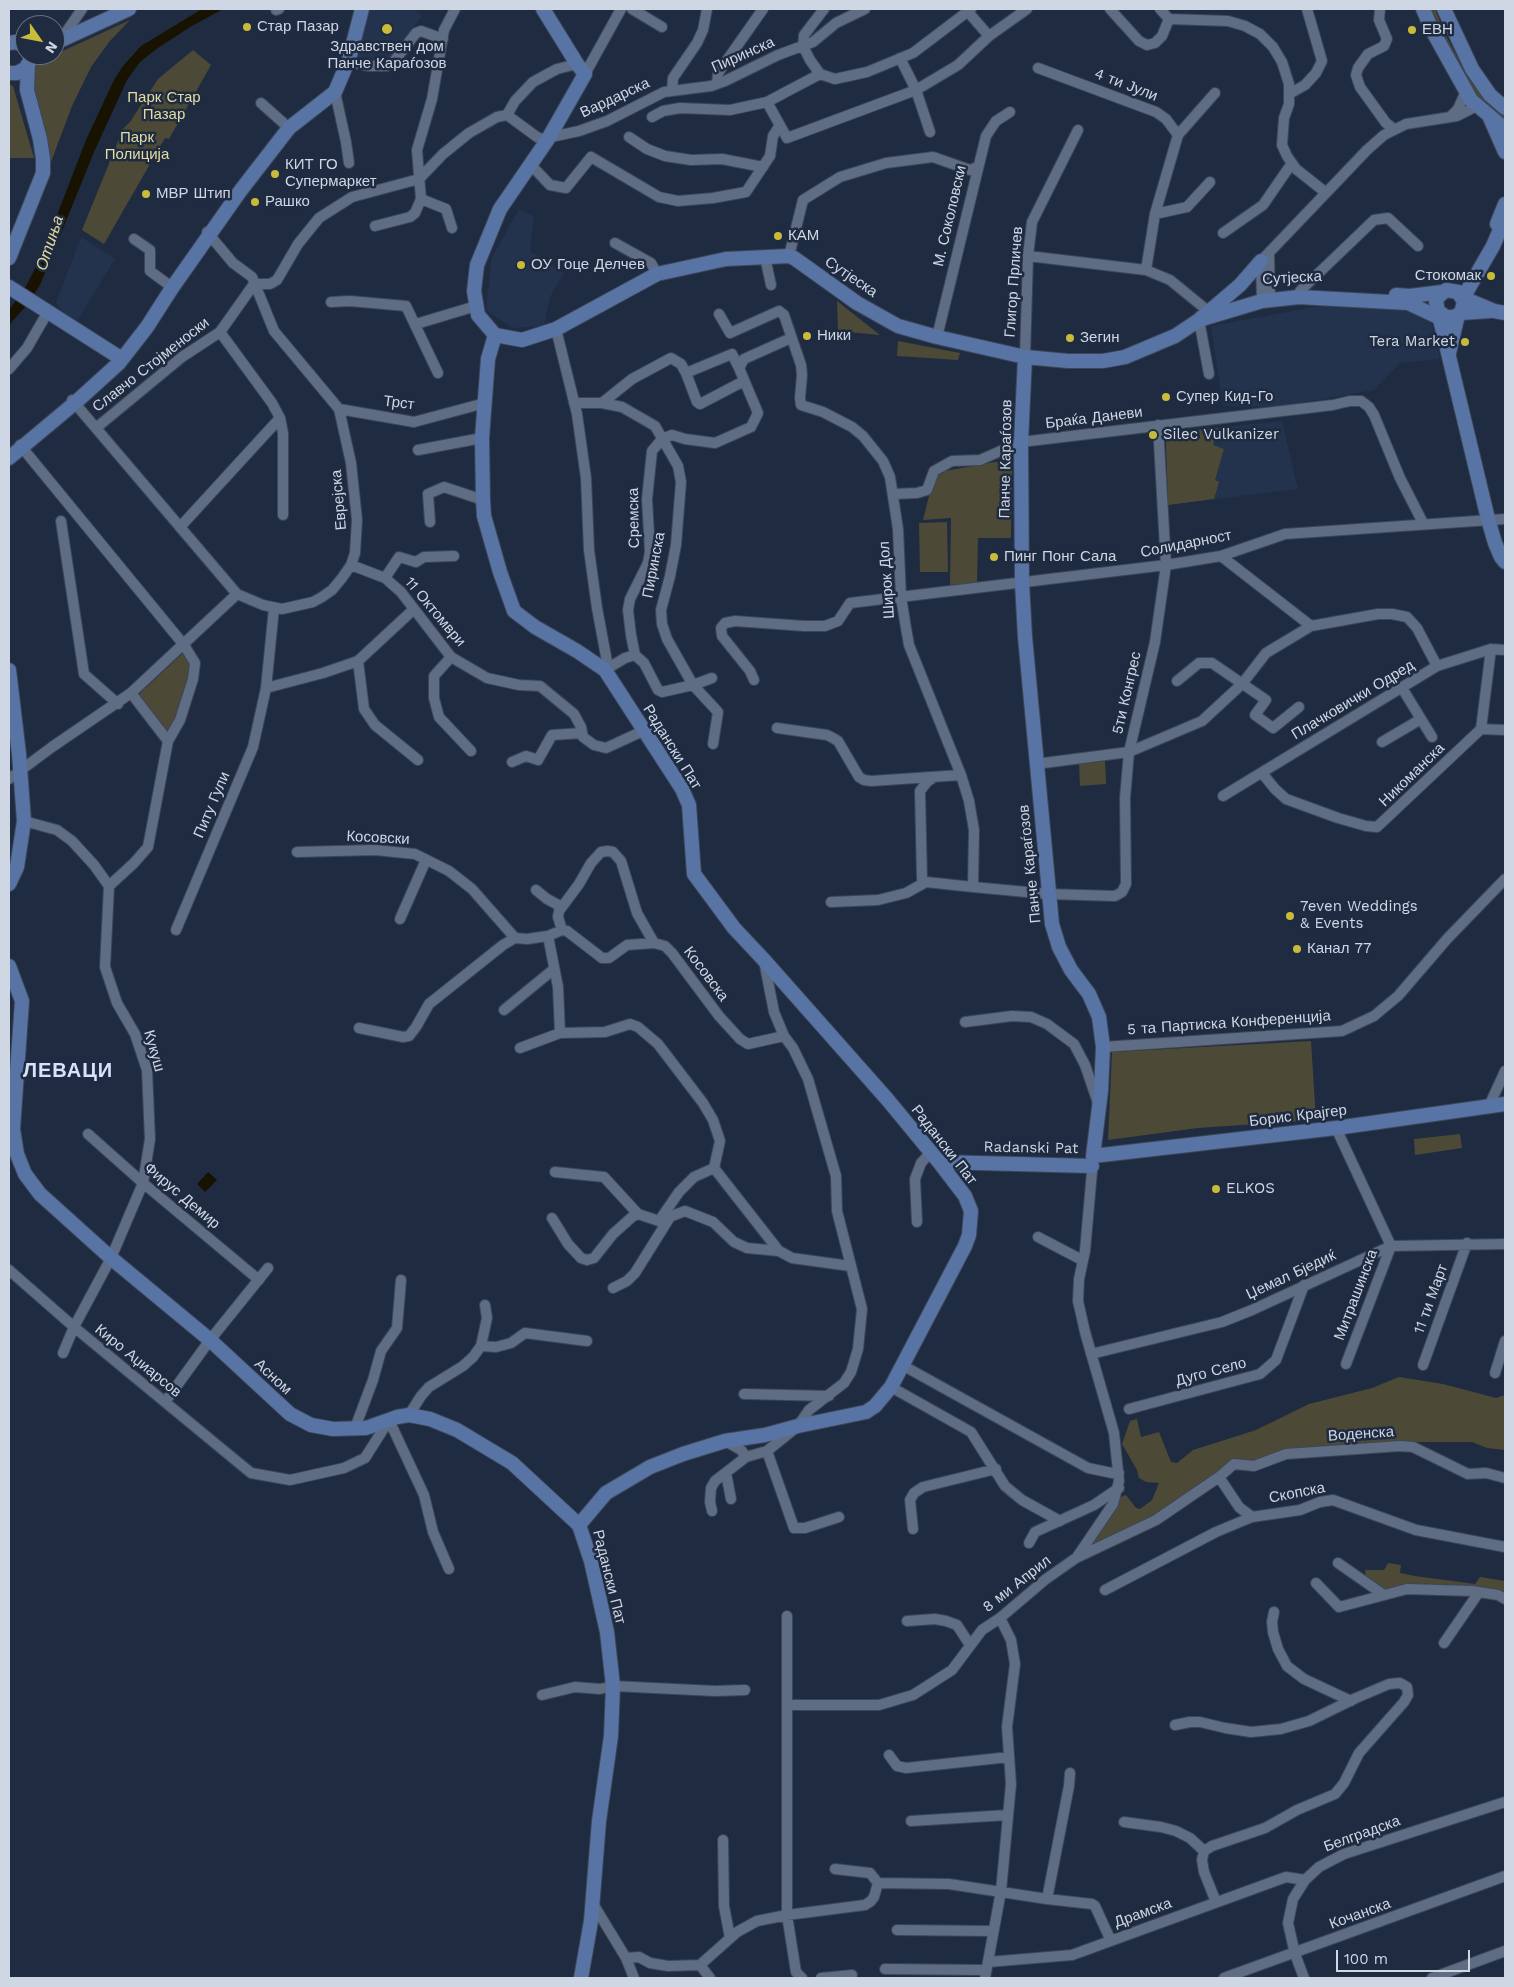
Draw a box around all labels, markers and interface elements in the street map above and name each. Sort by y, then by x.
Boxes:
north arrow [15,15,65,65]
place label: Стар Пазар [257,18,339,36]
marker: Стар Пазар [241,21,253,33]
place label: ЕВН [1422,21,1453,39]
marker: Здравствен дом Панче Караѓозов [380,22,394,36]
marker: ЕВН [1406,24,1418,36]
street label: Пиринска [709,33,777,77]
place label: Здравствен дом Панче Караѓозов [327,38,447,73]
text: N [42,39,61,56]
street label: 4 ти Јули [1092,65,1160,105]
street label: Вардарска [577,74,653,122]
park label: Парк Стар Пазар [127,89,201,124]
park label: Парк Полиција [105,129,169,164]
place label: КИТ ГО Супермаркет [285,156,377,191]
street label: М. Соколовски [930,164,970,268]
marker: КИТ ГО Супермаркет [269,168,281,180]
place label: МВР Штип [156,185,231,203]
marker: МВР Штип [140,188,152,200]
place label: Рашко [265,193,310,211]
marker: Рашко [249,196,261,208]
water label: Отиња [32,213,68,273]
street label: Глигор Прличев [1001,226,1027,338]
place label: КАМ [788,227,819,245]
marker: КАМ [772,230,784,242]
street label: Сутјеска [821,253,881,301]
place label: ОУ Гоце Делчев [531,256,645,274]
marker: ОУ Гоце Делчев [515,259,527,271]
street label: Сутјеска [1262,267,1322,289]
place label: Стокомак [1415,267,1481,285]
marker: Стокомак [1485,270,1497,282]
street label: Славчо Стојменоски [89,314,213,416]
place label: Ники [817,327,851,345]
place label: Зегин [1080,329,1120,347]
marker: Ники [801,330,813,342]
marker: Зегин [1064,332,1076,344]
place label: Tera Market [1369,333,1455,351]
marker: Tera Market [1459,336,1471,348]
place label: Супер Кид-Го [1176,388,1273,406]
marker: Супер Кид-Го [1160,391,1172,403]
street label: Трст [383,392,415,414]
street label: Панче Караѓозов [996,399,1016,519]
street label: Браќа Даневи [1044,403,1144,433]
place label: Silec Vulkanizer [1163,426,1279,444]
marker: Silec Vulkanizer [1147,429,1159,441]
street label: Еврејска [327,469,351,531]
street label: Сремска [624,488,644,548]
street label: Солидарност [1139,526,1233,562]
street label: Пиринска [639,530,669,600]
street label: Широк Дол [875,541,899,619]
place label: Пинг Понг Сала [1004,548,1116,566]
marker: Пинг Понг Сала [988,551,1000,563]
street label: 11 Октомври [401,574,469,650]
street label: 5ти Конгрес [1109,650,1145,736]
street label: Плачковички Одред [1288,656,1418,744]
street label: Радански Пат [639,701,705,793]
street label: Никоманска [1376,739,1448,811]
street label: Питу Гули [190,769,234,841]
street label: Панче Караѓозов [1015,804,1045,924]
street label: Косовски [346,827,410,849]
place label: 7even Weddings & Events [1300,898,1418,933]
marker: 7even Weddings & Events [1284,910,1296,922]
place label: Канал 77 [1307,940,1371,958]
street label: Косовска [680,943,732,1005]
marker: Канал 77 [1291,943,1303,955]
street label: 5 та Партиска Конференција [1127,1007,1331,1039]
street label: Кукуш [139,1028,169,1074]
district label: ЛЕВАЦИ [22,1059,114,1083]
street label: Радански Пат [907,1101,981,1189]
street label: Борис Крајгер [1248,1101,1348,1131]
street label: Radanski Pat [983,1138,1079,1158]
street label: Фирус Демир [140,1159,224,1233]
place label: ELKOS [1226,1180,1275,1198]
marker: ELKOS [1210,1183,1222,1195]
street label: Џемал Бједиќ [1243,1246,1339,1304]
street label: Митрашинска [1330,1247,1382,1343]
street label: 11 ти Март [1410,1262,1452,1336]
street label: Киро Аџиарсов [91,1321,185,1401]
street label: Дуго Село [1174,1354,1248,1390]
street label: Асном [251,1355,295,1399]
street label: Воденска [1327,1423,1395,1445]
street label: Скопска [1267,1479,1327,1507]
street label: Радански Пат [589,1528,629,1626]
street label: 8 ми Април [979,1552,1055,1616]
street label: Белградска [1321,1812,1403,1856]
street label: Драмска [1112,1894,1174,1932]
street label: Кочанска [1327,1895,1393,1933]
scale bar [1339,1940,1473,1972]
text: 100 m [1344,1950,1388,1968]

